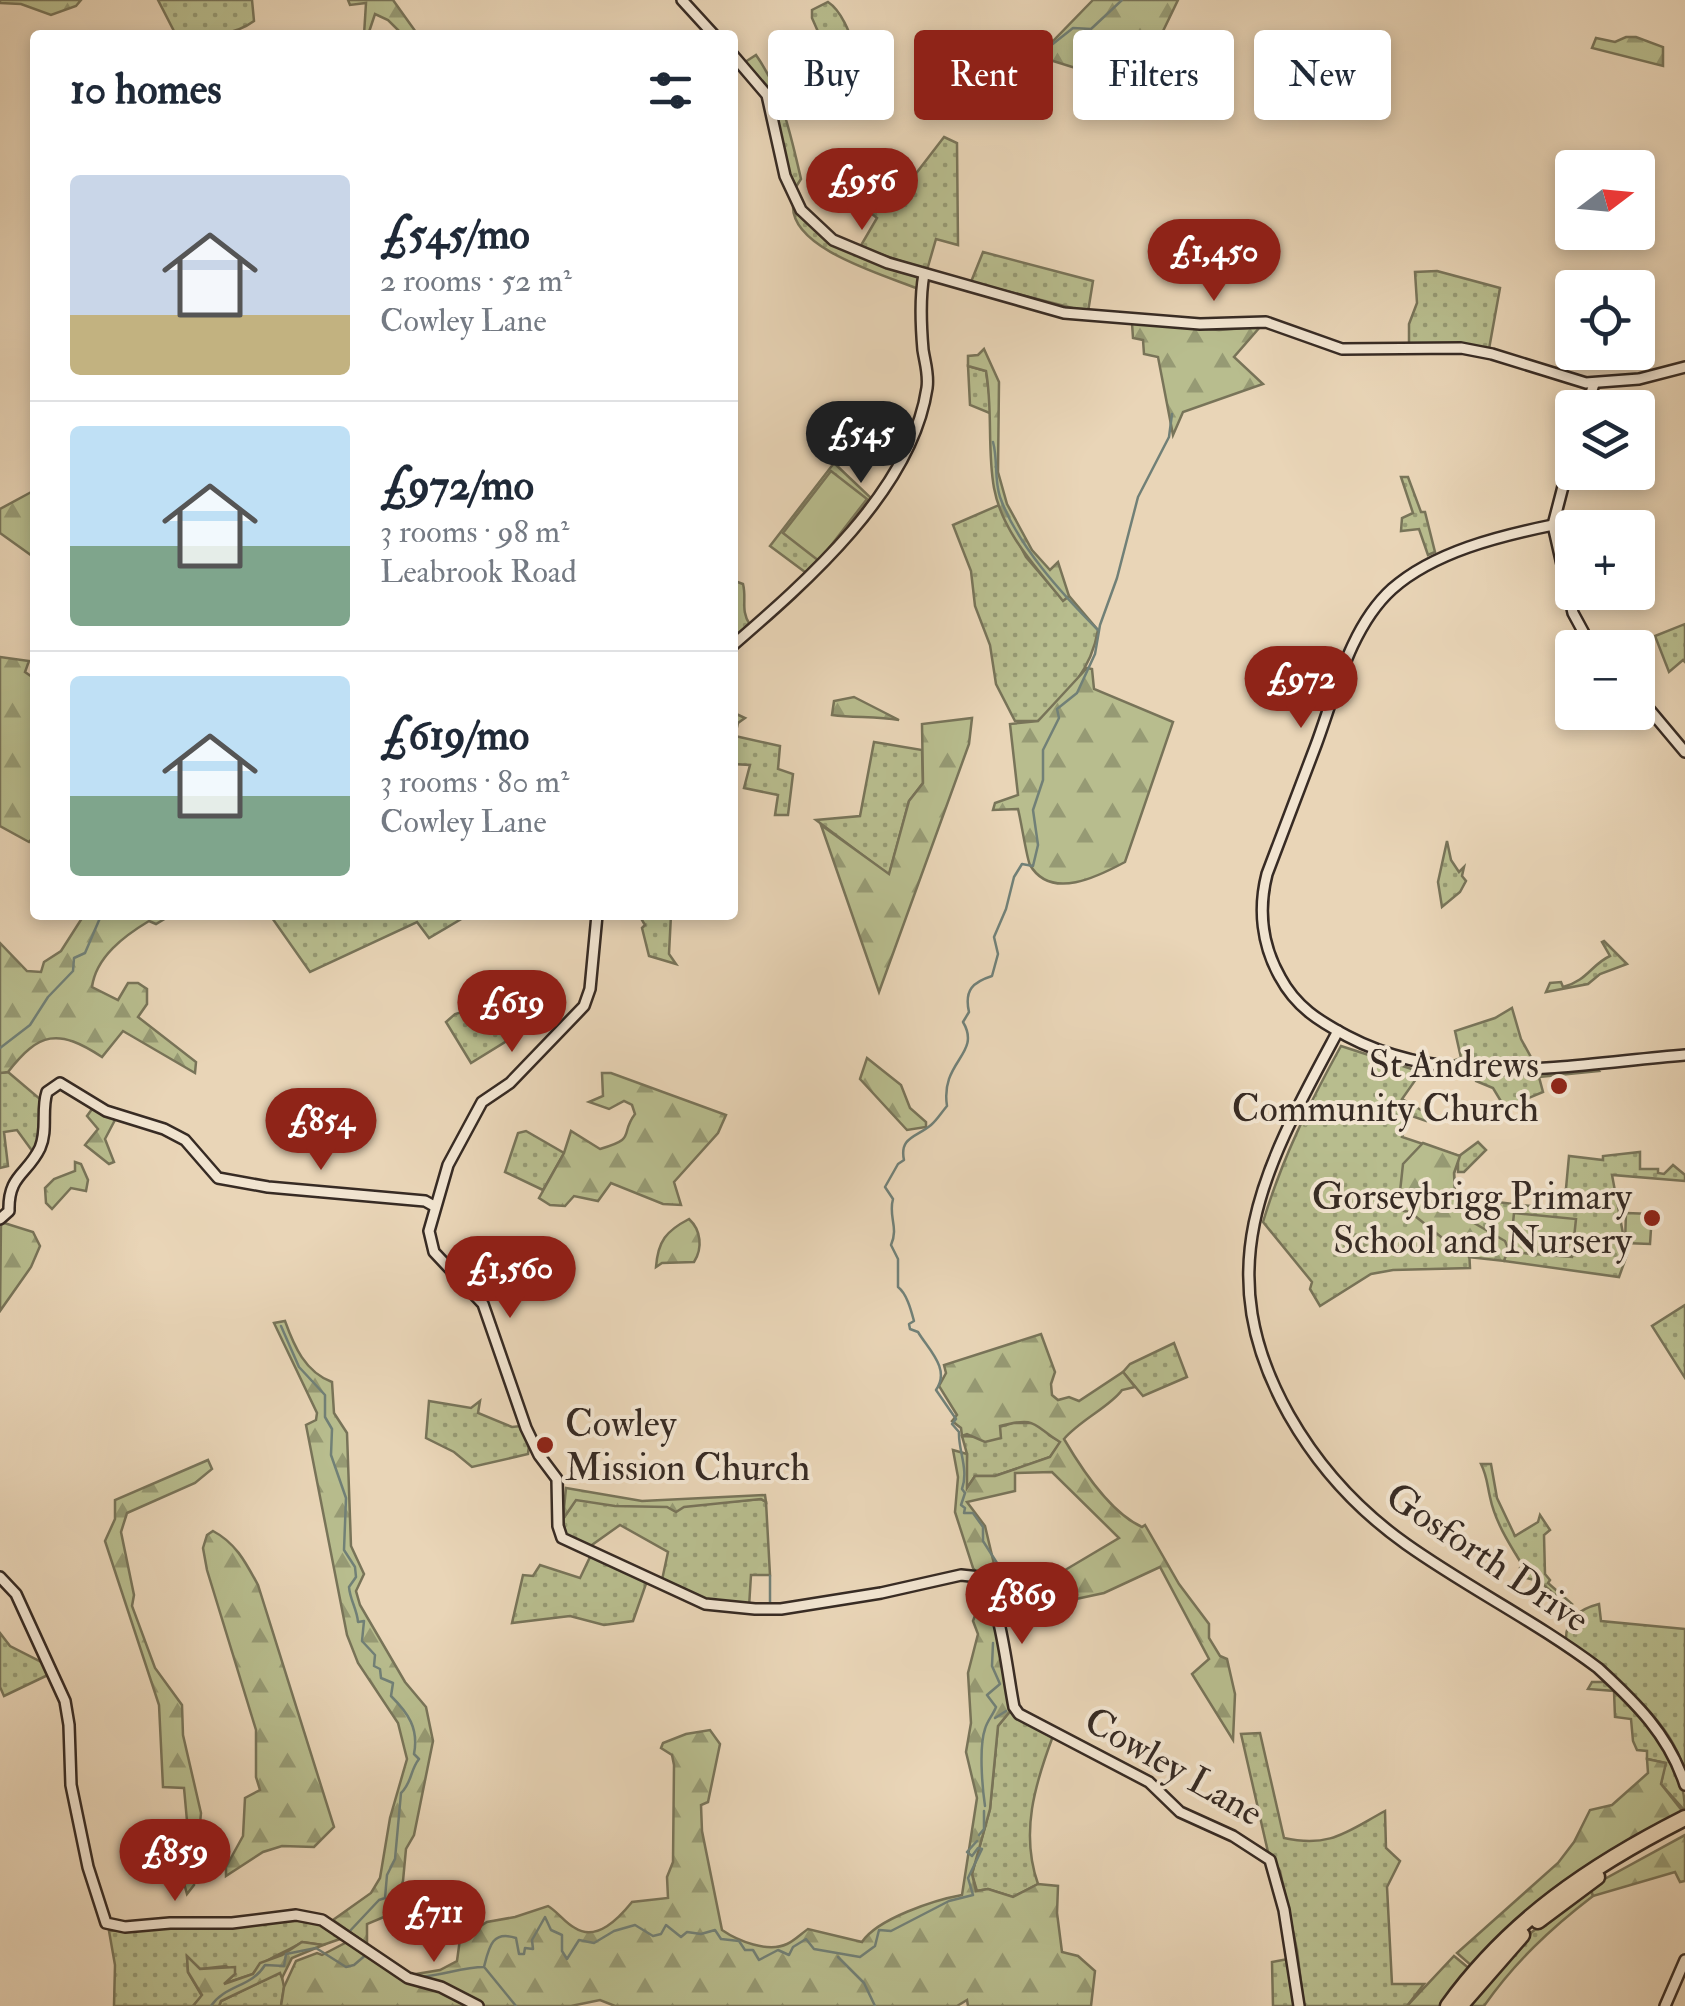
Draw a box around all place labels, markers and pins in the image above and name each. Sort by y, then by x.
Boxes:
pin: £956 [803,148,921,233]
pin: £1,450 [1133,219,1295,304]
pin: £545 [802,401,920,486]
pin: £972 [1242,646,1360,731]
pin: £619 [453,970,571,1055]
place label: St Andrews Community Church [1232,1041,1539,1133]
marker: St Andrews Community Church [1548,1075,1570,1097]
pin: £854 [262,1088,380,1173]
place label: Gorseybrigg Primary School and Nursery [1312,1173,1633,1265]
marker: Gorseybrigg Primary School and Nursery [1641,1207,1663,1229]
pin: £1,560 [429,1236,591,1321]
place label: Cowley Mission Church [565,1400,810,1492]
marker: Cowley Mission Church [534,1434,556,1456]
pin: £869 [963,1562,1081,1647]
pin: £859 [116,1819,234,1904]
pin: £711 [375,1880,493,1965]

